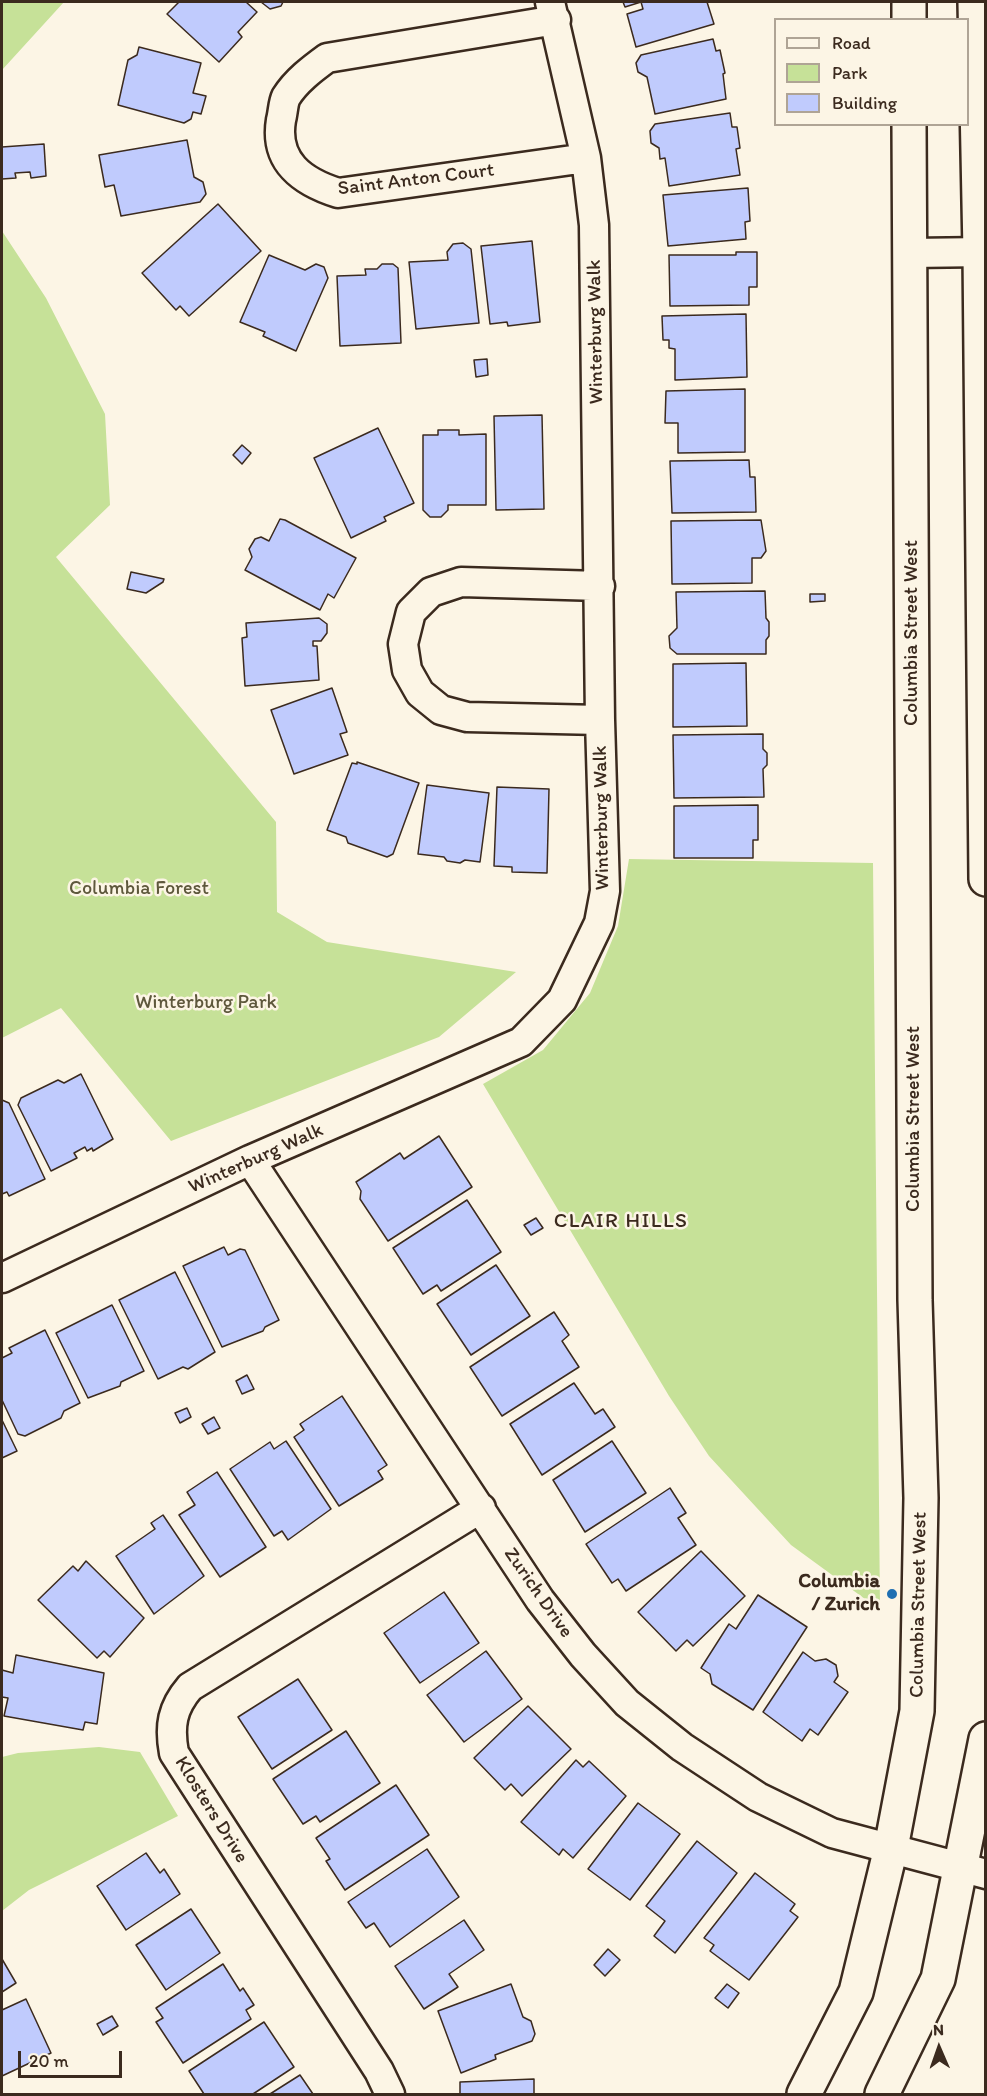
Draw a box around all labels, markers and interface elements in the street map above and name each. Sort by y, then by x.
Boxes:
legend [774,18,969,126]
text: Road [832,32,871,54]
text: Park [832,62,867,84]
text: Building [832,92,897,114]
street label: Saint Anton Court [337,159,495,201]
street label: Winterburg Walk [583,259,609,405]
street label: Columbia Street West [900,540,924,726]
street label: Winterburg Walk [589,745,615,891]
park label: Columbia Forest [69,877,209,901]
park label: Winterburg Park [135,991,277,1015]
street label: Columbia Street West [902,1026,926,1212]
street label: Winterburg Walk [185,1119,327,1199]
district label: CLAIR HILLS [555,1209,687,1235]
street label: Columbia Street West [905,1512,933,1698]
street label: Zurich Drive [498,1543,578,1643]
place label: Columbia / Zurich [798,1570,880,1617]
marker: Columbia / Zurich [885,1587,899,1601]
street label: Klosters Drive [169,1752,253,1868]
north arrow [909,2018,969,2078]
text: N [933,2020,944,2039]
scale bar [21,2039,124,2077]
text: 20 m [29,2050,69,2072]

